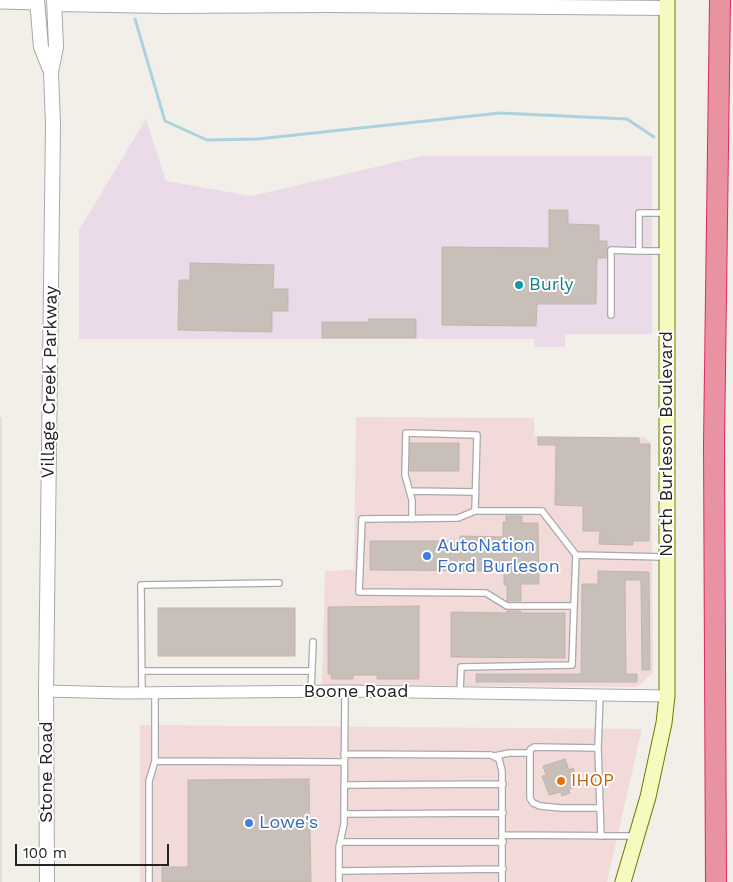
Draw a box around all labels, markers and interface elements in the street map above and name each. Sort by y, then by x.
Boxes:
place label: Burly [529,274,574,296]
marker: Burly [513,279,525,291]
street label: Village Creek Parkway [38,285,62,479]
street label: North Burleson Boulevard [656,331,678,557]
place label: AutoNation Ford Burleson [437,535,560,578]
marker: AutoNation Ford Burleson [421,550,433,562]
street label: Boone Road [304,681,408,703]
street label: Stone Road [36,721,58,823]
place label: IHOP [571,770,614,792]
marker: IHOP [555,775,567,787]
place label: Lowe's [259,812,318,834]
marker: Lowe's [243,817,255,829]
scale bar [18,834,171,866]
text: 100 m [23,844,67,862]

